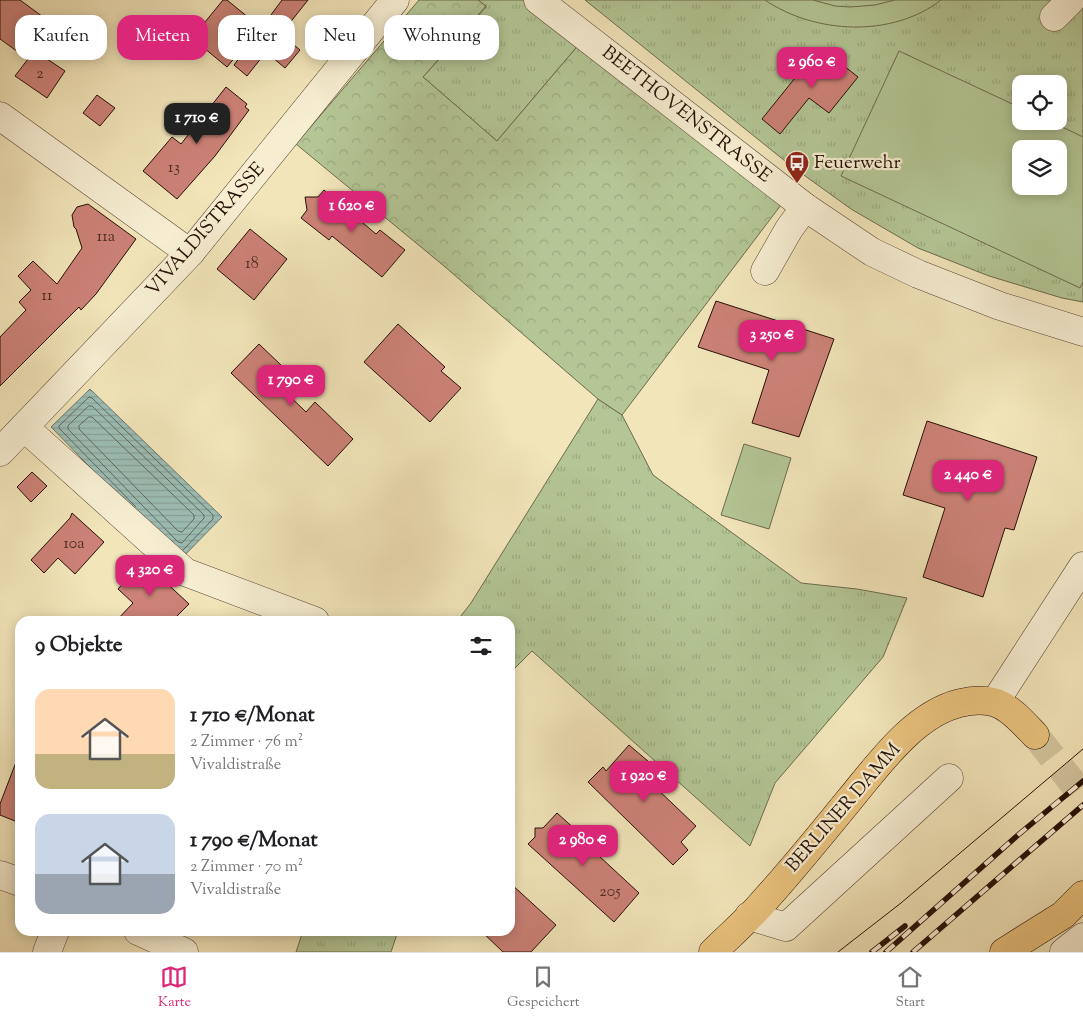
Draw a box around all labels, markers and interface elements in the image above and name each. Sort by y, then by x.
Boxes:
chip: Kaufen [15,15,107,60]
chip: Mieten [117,15,208,60]
chip: Filter [218,15,295,60]
chip: Neu [305,15,374,60]
chip: Wohnung [384,15,499,60]
street label: BEETHOVENSTRASSE [595,40,777,190]
pin: 2 960 € [766,46,858,89]
text: 2 960 € [788,51,836,74]
house number: 2 [36,63,44,86]
map controls [1012,75,1067,195]
button: locate [1012,75,1067,130]
pin: 1 710 € [151,102,243,145]
text: 1 710 € [175,107,219,130]
button: layers [1012,140,1067,195]
bus stop icon: Feuerwehr [784,150,810,184]
place label: Feuerwehr [814,150,901,177]
street label: VIVALDISTRASSE [140,157,272,303]
house number: 13 [168,157,180,180]
pin: 1 620 € [306,190,398,233]
text: 1 620 € [329,195,375,218]
house number: 11a [97,226,116,249]
house number: 18 [245,253,259,276]
house number: 11 [42,285,53,308]
pin: 3 250 € [726,320,818,362]
text: 3 250 € [750,324,794,347]
pin: 1 790 € [245,364,337,407]
text: 1 790 € [268,369,314,392]
pin: 2 440 € [922,460,1014,502]
text: 2 440 € [944,464,992,487]
house number: 10a [63,533,85,556]
pin: 4 320 € [104,554,196,597]
text: 4 320 € [126,559,174,582]
text: 9 Objekte [35,631,123,661]
icon: filters [467,632,495,660]
text: 1 710 €/Monat [190,701,315,731]
icon: home [75,709,135,769]
text: 2 Zimmer · 76 m² [190,731,303,754]
street label: BERLINER DAMM [780,737,908,879]
text: Vivaldistraße [190,754,281,777]
pin: 1 920 € [598,760,690,803]
text: 1 920 € [621,765,667,788]
pin: 2 980 € [537,824,629,867]
text: 1 790 €/Monat [190,826,318,856]
text: 2 980 € [559,829,607,852]
icon: home [75,834,135,894]
text: 2 Zimmer · 70 m² [190,856,303,879]
text: Vivaldistraße [190,879,281,902]
house number: 205 [599,881,621,904]
tab: Karte [158,963,191,1013]
tab: Gespeichert [507,963,580,1013]
tab: Start [896,963,925,1013]

